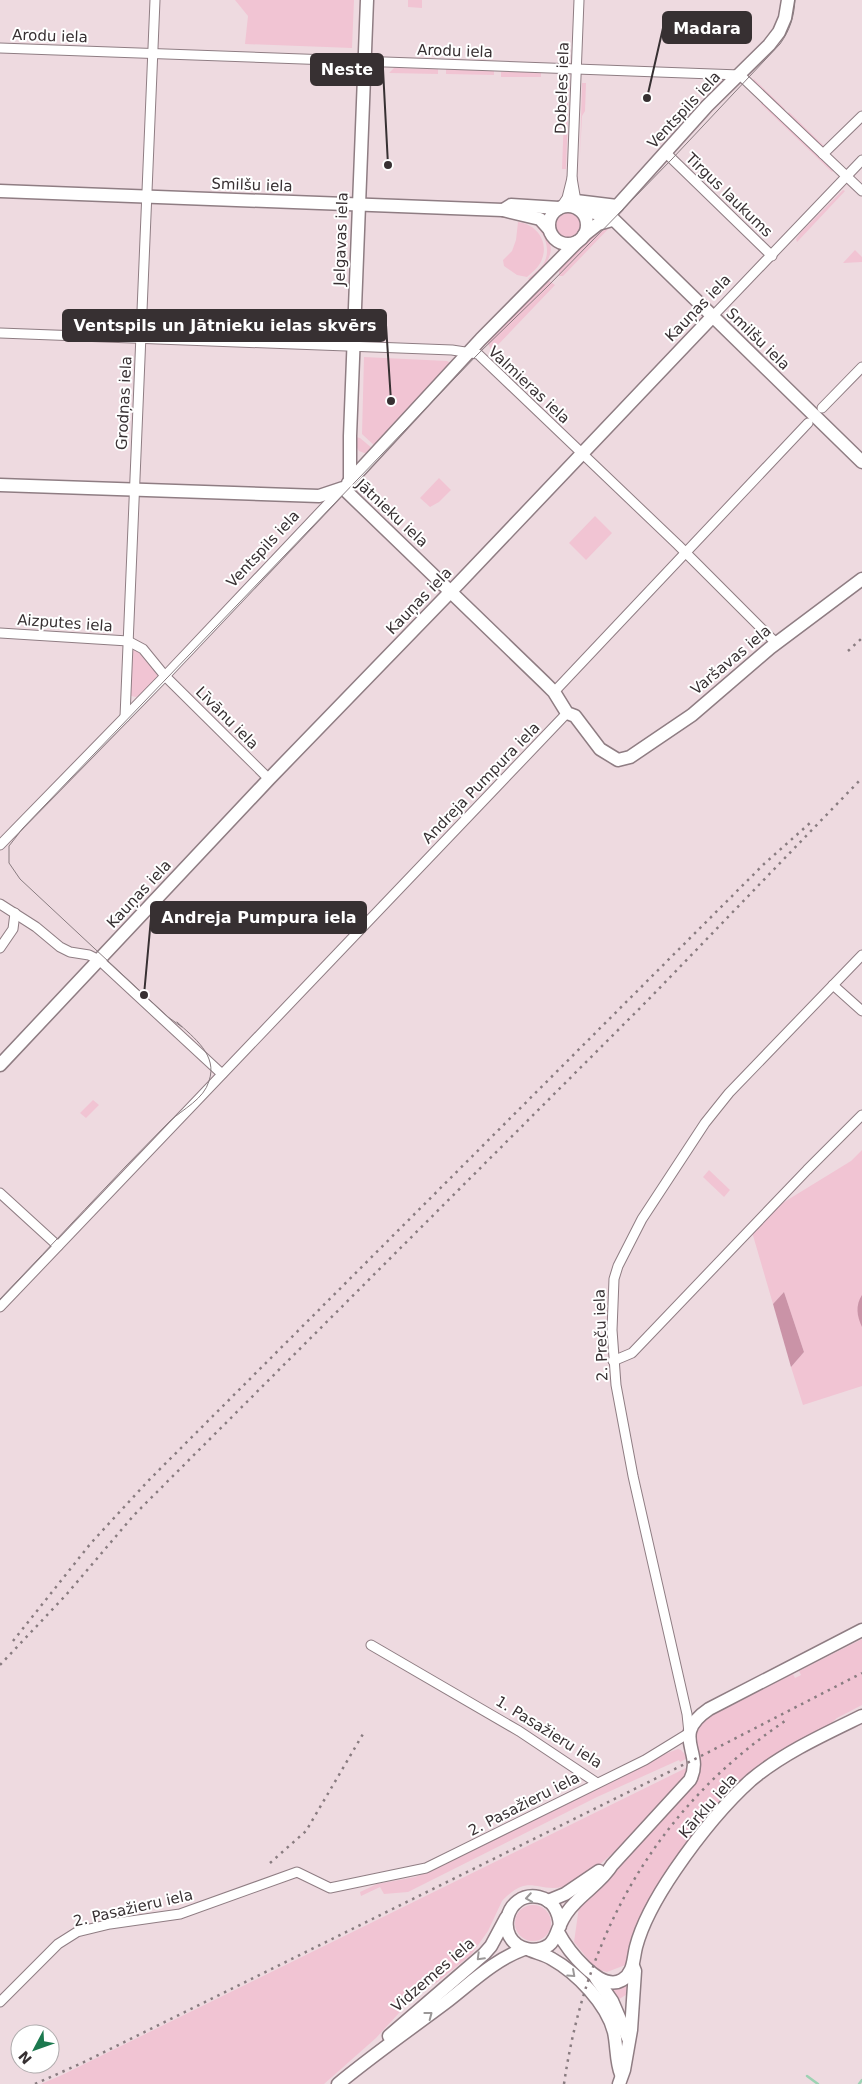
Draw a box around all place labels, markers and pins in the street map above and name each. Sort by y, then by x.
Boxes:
callout: Madara [663,12,751,43]
callout: Neste [311,54,383,85]
callout: Ventspils un Jātnieku ielas skvērs [63,310,386,341]
callout: Andreja Pumpura iela [151,902,366,933]

